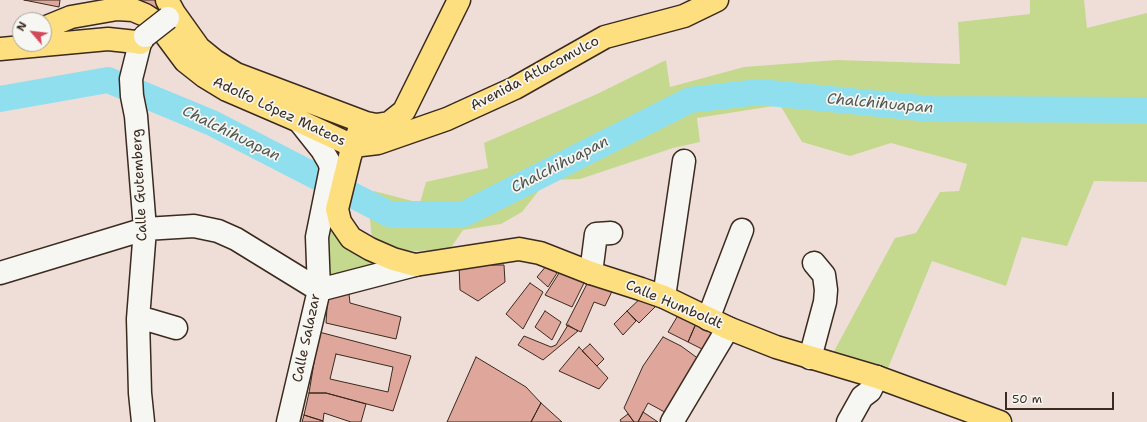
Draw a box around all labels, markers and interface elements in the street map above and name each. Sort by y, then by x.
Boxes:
north arrow [12,12,52,52]
text: N [13,19,31,34]
street label: Avenida Atlacomulco [468,33,602,115]
street label: Adolfo López Mateos [210,74,348,150]
water label: Chalchihuapan [826,90,934,118]
water label: Chalchihuapan [179,102,283,166]
street label: Calle Gutemberg [129,128,151,242]
water label: Chalchihuapan [508,133,612,197]
street label: Calle Humboldt [623,277,725,333]
street label: Calle Salazar [289,292,325,384]
scale bar [1007,384,1116,410]
text: 50 m [1012,391,1042,407]

